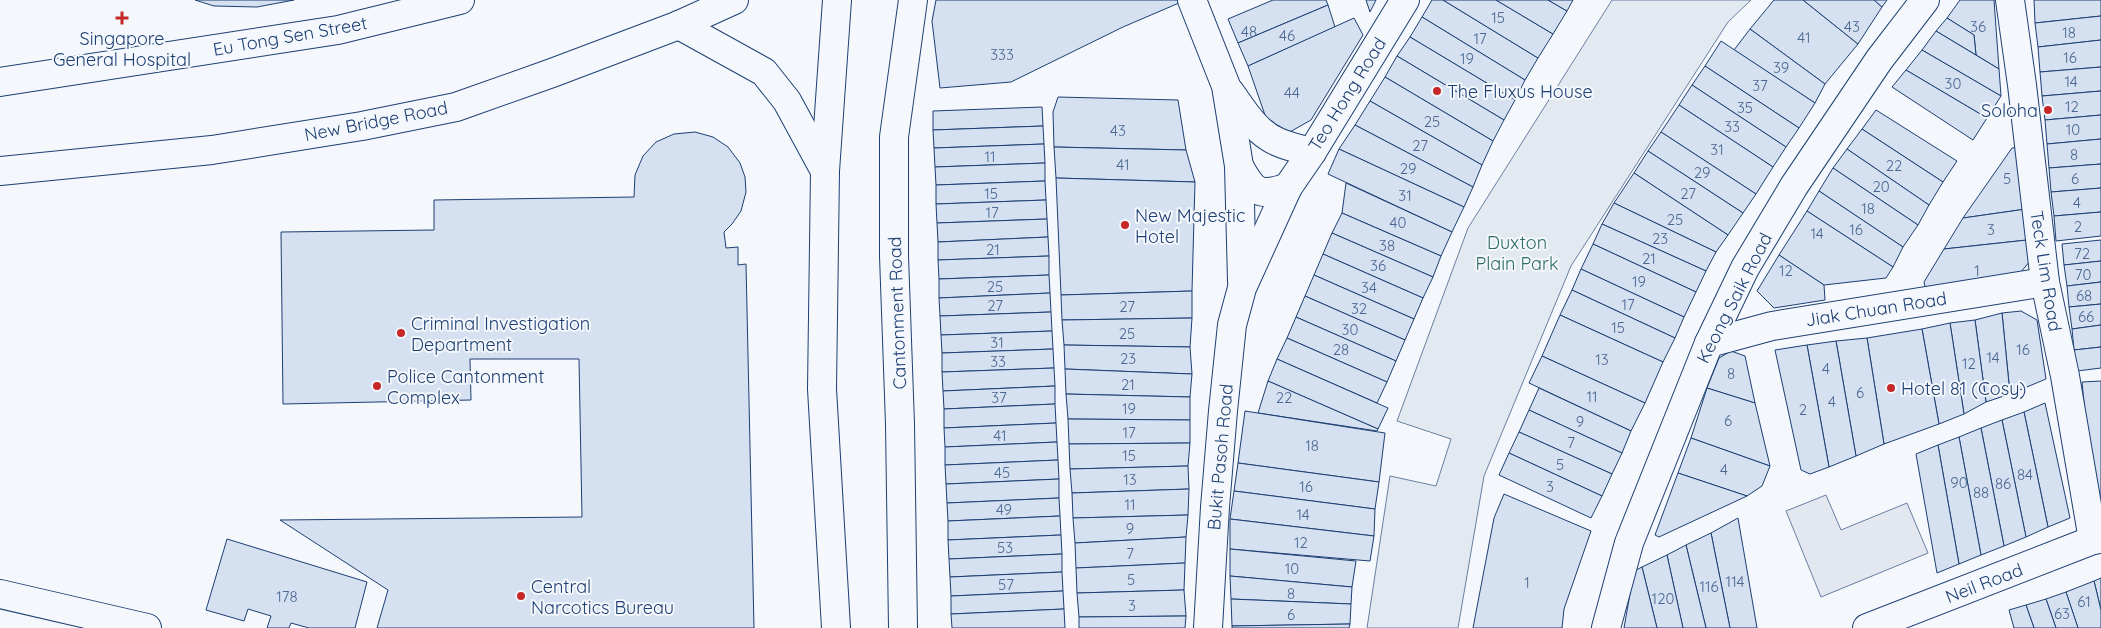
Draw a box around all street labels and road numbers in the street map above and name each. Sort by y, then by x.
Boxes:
street label: Eu Tong Sen Street [211,11,369,61]
street label: Teo Hong Road [1303,33,1391,155]
street label: New Bridge Road [302,96,450,146]
street label: Teck Lim Road [2025,209,2067,333]
street label: Keong Saik Road [1691,229,1777,367]
street label: Cantonment Road [883,236,911,390]
street label: Jiak Chuan Road [1804,286,1948,332]
street label: Bukit Pasoh Road [1202,383,1238,531]
street label: Neil Road [1942,558,2026,608]

